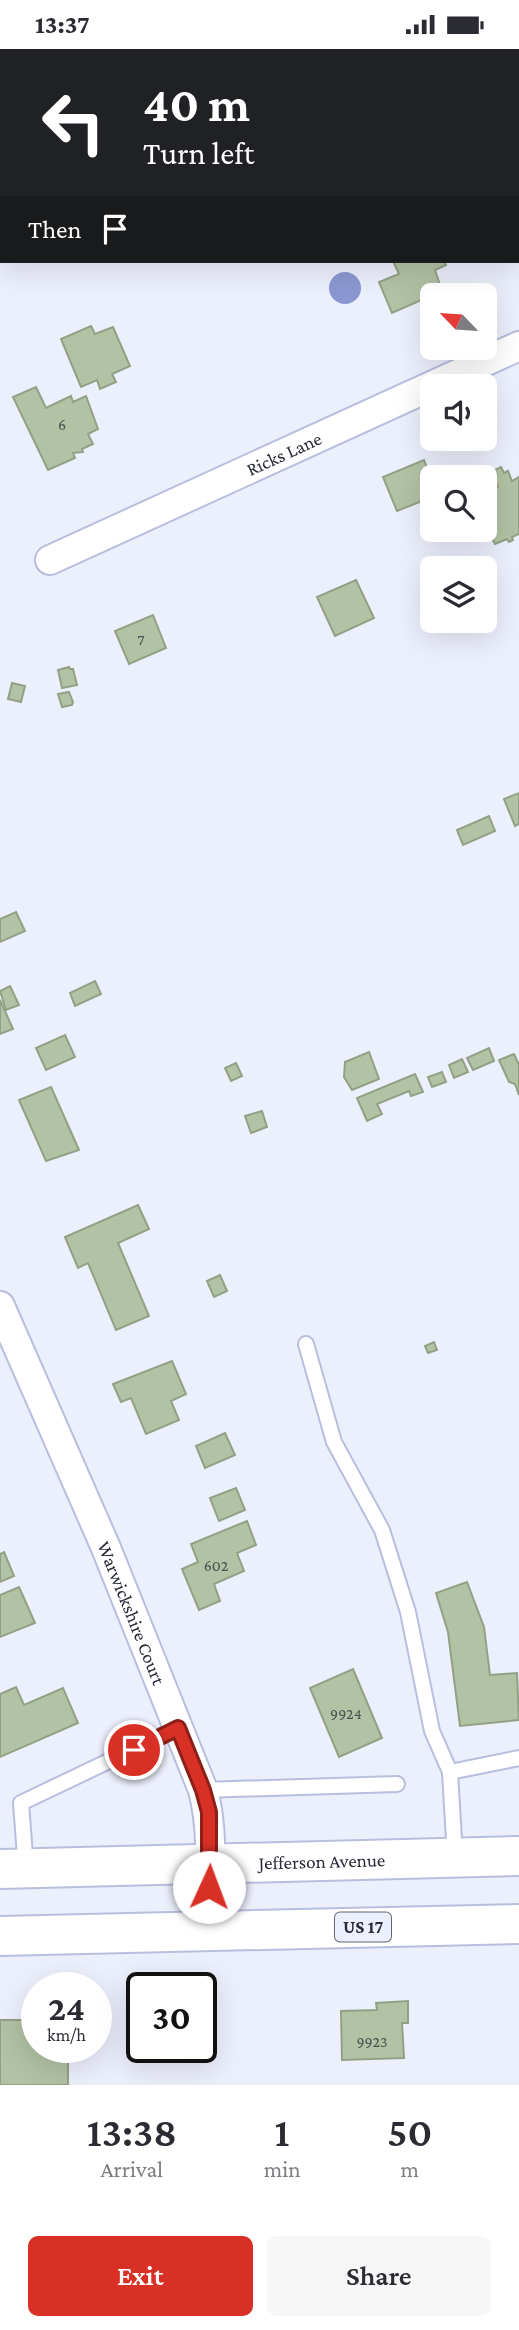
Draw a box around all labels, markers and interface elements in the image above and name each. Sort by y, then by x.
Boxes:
text: 13:37 [35,10,90,39]
icon: left [28,77,119,168]
text: 40 m [143,77,250,132]
text: Turn left [143,135,254,171]
icon: arrive [96,210,134,248]
text: Then [28,215,82,244]
north arrow [420,283,497,361]
map controls [420,283,497,633]
button: sound [420,374,497,451]
house number: 6 [58,416,66,433]
street label: Ricks Lane [243,427,325,480]
button: search [420,465,497,542]
button: layers [420,556,497,633]
house number: 7 [137,631,145,648]
street label: Warwickshire Court [94,1538,170,1688]
house number: 602 [204,1557,229,1574]
house number: 9924 [330,1705,362,1722]
pin [104,1720,164,1780]
icon: arrive [115,1731,153,1769]
street label: Jefferson Avenue [256,1849,386,1873]
position arrow [172,1850,246,1924]
road number: US 17 [335,1913,391,1941]
speed limit sign: 30 [126,1972,217,2063]
text: 24 [48,1989,85,2028]
text: km/h [47,2025,86,2045]
house number: 9923 [356,2033,388,2050]
text: 13:38 [87,2108,177,2155]
text: 1 [275,2108,290,2155]
text: 50 [387,2108,432,2155]
text: Arrival [101,2156,163,2182]
text: min [264,2156,301,2182]
text: m [400,2156,419,2182]
button: Exit [28,2236,253,2316]
button: Share [267,2236,491,2316]

